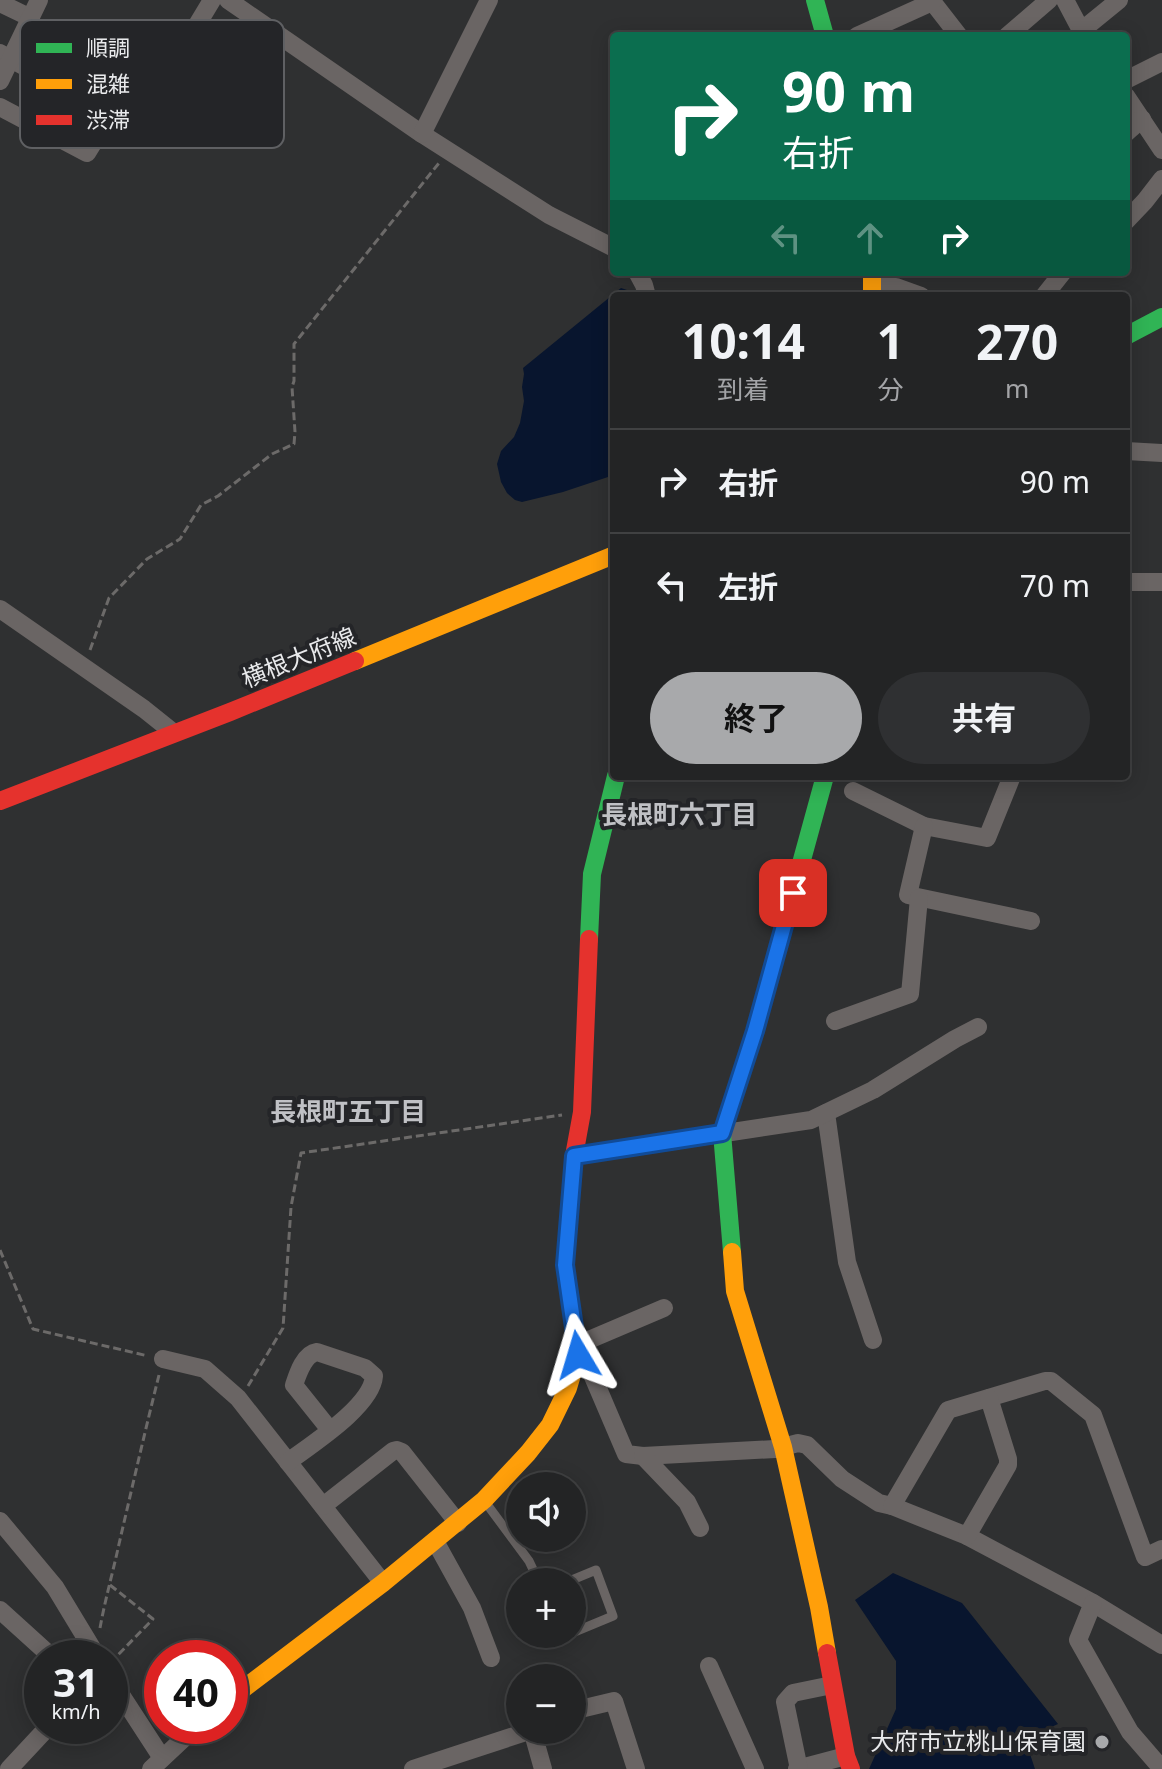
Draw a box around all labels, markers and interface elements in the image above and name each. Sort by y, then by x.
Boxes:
legend [20,20,284,148]
text: 順調 [86,32,130,62]
text: 90 m [782,52,915,128]
icon: right [650,64,754,168]
text: 混雑 [86,68,130,98]
text: 渋滞 [86,104,130,134]
text: 右折 [782,128,854,177]
icon: left [764,216,808,260]
icon: ahead [848,216,892,260]
icon: right [932,216,976,260]
text: 10:14 [682,308,805,373]
text: 1 [877,308,904,373]
text: 270 [976,309,1058,374]
text: m [1005,370,1029,406]
text: 到着 [717,371,769,407]
text: 分 [877,371,903,407]
icon: right [650,459,694,503]
text: 90 m [1020,461,1090,502]
text: 右折 [718,462,778,503]
icon: left [650,563,694,607]
text: 70 m [1020,565,1090,606]
text: 左折 [718,566,778,607]
street label: 横根大府線 [237,619,360,694]
button: 終了 [650,672,862,764]
button: 共有 [878,672,1090,764]
district label: 長根町六丁目 [601,796,757,832]
pin [759,859,827,927]
icon: arrive [771,871,815,915]
district label: 長根町五丁目 [270,1093,426,1129]
position arrow [536,1313,620,1397]
map controls [506,1472,586,1744]
button: sound [506,1472,586,1552]
button: + [506,1568,586,1648]
speed limit sign: 40 [144,1640,248,1744]
text: 31 [53,1654,99,1709]
button: − [506,1664,586,1744]
text: km/h [51,1698,101,1725]
place label: 大府市立桃山保育園 [870,1724,1086,1757]
marker: 大府市立桃山保育園 [1093,1733,1111,1751]

